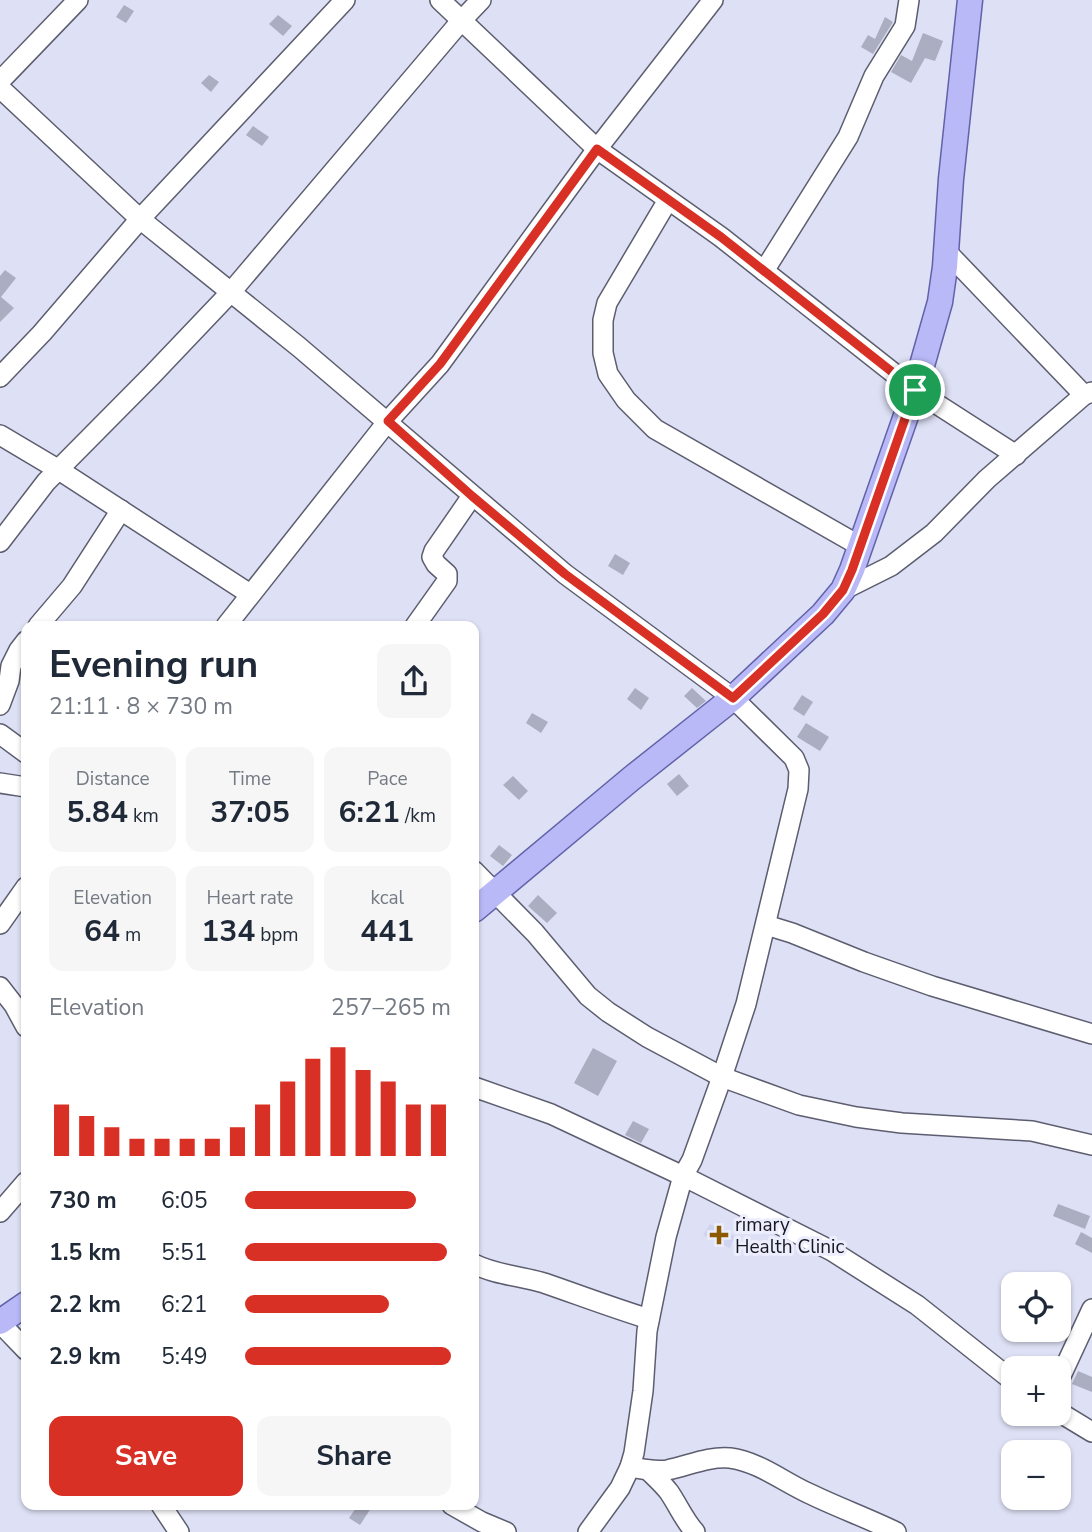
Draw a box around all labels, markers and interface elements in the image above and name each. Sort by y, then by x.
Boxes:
pin [885,360,945,420]
icon: arrive [896,371,934,409]
text: Evening run [49,639,258,690]
button: share [377,644,451,718]
text: 21:11 · 8 × 730 m [49,691,233,722]
text: Distance [76,766,150,792]
text: Time [229,766,271,792]
text: Pace [367,766,408,792]
text: 5.84 [67,792,128,833]
text: 37:05 [210,792,290,833]
text: 6:21 [339,792,400,833]
text: km [128,803,159,829]
text: /km [400,803,436,829]
text: Elevation [73,885,152,911]
text: Heart rate [207,885,293,911]
text: kcal [370,885,404,911]
text: 64 [84,911,120,952]
text: 134 [201,911,255,952]
text: 441 [360,911,414,952]
text: m [120,922,141,948]
text: bpm [255,922,299,948]
text: Elevation [49,992,144,1023]
text: 257–265 m [331,992,451,1023]
text: 730 m [49,1185,117,1216]
text: 6:05 [161,1185,208,1216]
place label: rimary Health Clinic [735,1212,844,1260]
marker: rimary Health Clinic [709,1225,729,1245]
text: 1.5 km [49,1237,121,1268]
text: 5:51 [161,1237,208,1268]
map controls [1001,1272,1071,1510]
button: locate [1001,1272,1071,1342]
text: 2.2 km [49,1289,121,1320]
text: 6:21 [161,1289,208,1320]
text: 2.9 km [49,1341,121,1372]
text: 5:49 [161,1341,208,1372]
button: + [1001,1356,1071,1426]
button: Save [49,1416,243,1496]
button: Share [257,1416,451,1496]
button: − [1001,1440,1071,1510]

